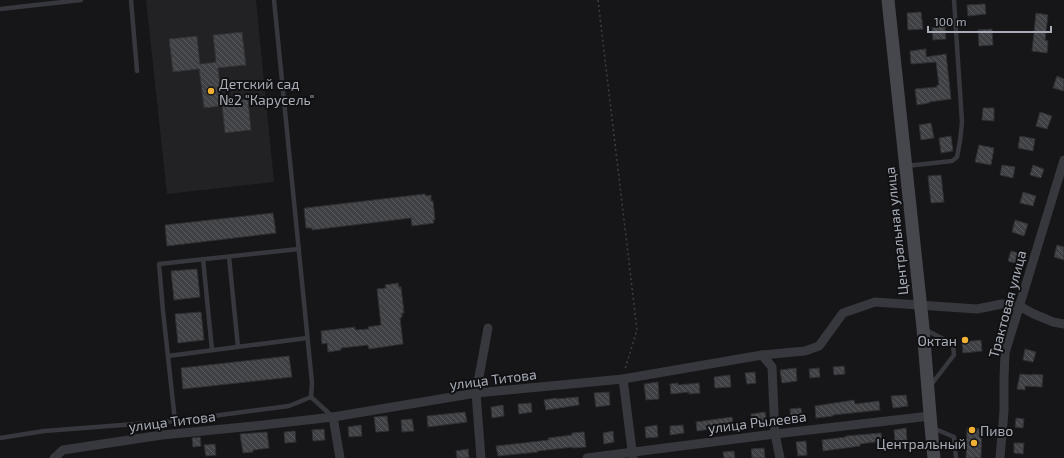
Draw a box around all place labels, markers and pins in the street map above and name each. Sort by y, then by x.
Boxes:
place label: Детский сад №2 "Карусель" [219,75,315,108]
marker: Детский сад №2 "Карусель" [206,86,216,96]
place label: Октан [917,332,957,349]
marker: Октан [960,335,970,345]
place label: Пиво [980,422,1013,439]
marker: Пиво [967,425,977,435]
place label: Центральный [876,435,966,452]
marker: Центральный [969,438,979,448]

